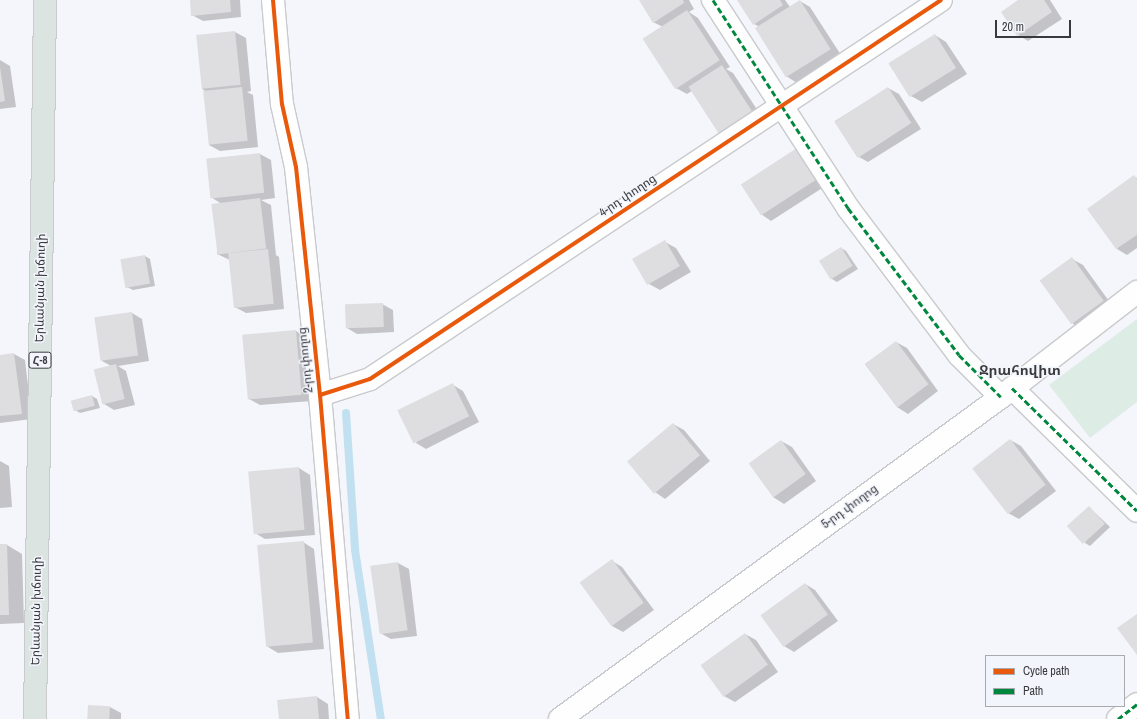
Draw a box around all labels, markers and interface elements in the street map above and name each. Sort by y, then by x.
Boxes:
scale bar [997,12,1073,38]
text: 20 m [1002,19,1024,35]
street label: 4-րդ փողոց [597,172,659,220]
street label: Երևանյան խճուղի [33,233,49,343]
street label: 2-րդ փողոց [295,326,317,394]
road number: Հ-8 [28,351,52,369]
district label: Ջրահովիտ [979,362,1061,378]
street label: 5-րդ փողոց [819,482,881,532]
street label: Երևանյան խճուղի [29,556,45,666]
legend [985,655,1125,707]
text: Cycle path [1023,663,1070,679]
text: Path [1023,683,1043,699]

